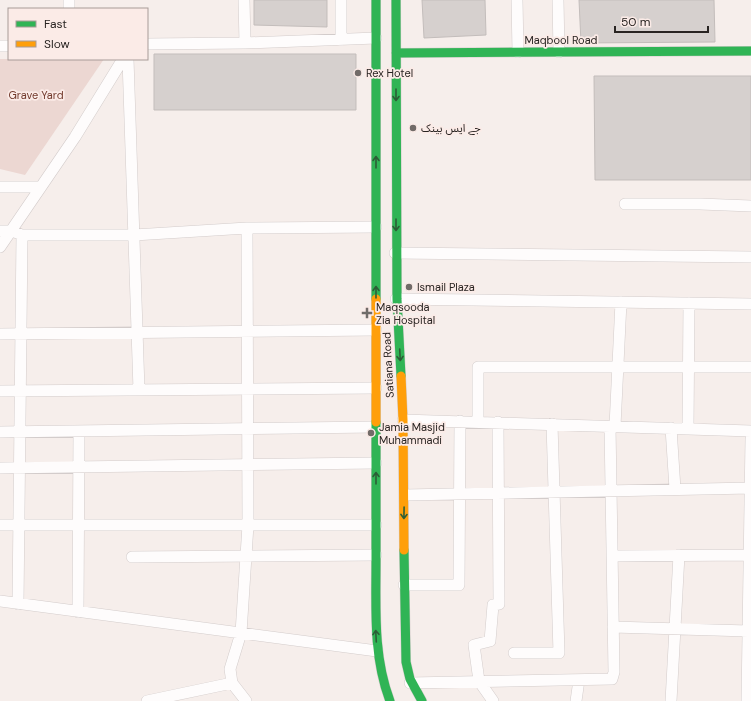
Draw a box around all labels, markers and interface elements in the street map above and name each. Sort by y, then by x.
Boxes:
legend [8,8,148,60]
scale bar [615,8,708,34]
text: 50 m [621,14,650,30]
text: Fast [44,16,67,32]
street label: Maqbool Road [524,33,598,47]
text: Slow [44,36,70,52]
place label: Rex Hotel [366,66,413,80]
marker: Rex Hotel [353,68,363,78]
park label: Grave Yard [8,88,64,102]
one-way arrow [392,88,400,101]
place label: جے ایس بینک [421,121,481,135]
marker: جے ایس بینک [408,123,418,133]
one-way arrow [372,156,380,169]
one-way arrow [393,218,400,231]
place label: Ismail Plaza [417,280,475,294]
marker: Ismail Plaza [404,282,414,292]
one-way arrow [372,286,380,299]
place label: Maqsooda Zia Hospital [376,300,435,327]
marker: Maqsooda Zia Hospital [361,307,373,319]
street label: Satiana Road [379,332,397,398]
one-way arrow [396,348,403,361]
place label: Jamia Masjid Muhammadi [379,420,445,447]
marker: Jamia Masjid Muhammadi [366,428,376,438]
one-way arrow [372,472,380,485]
one-way arrow [400,506,408,519]
one-way arrow [372,630,380,643]

